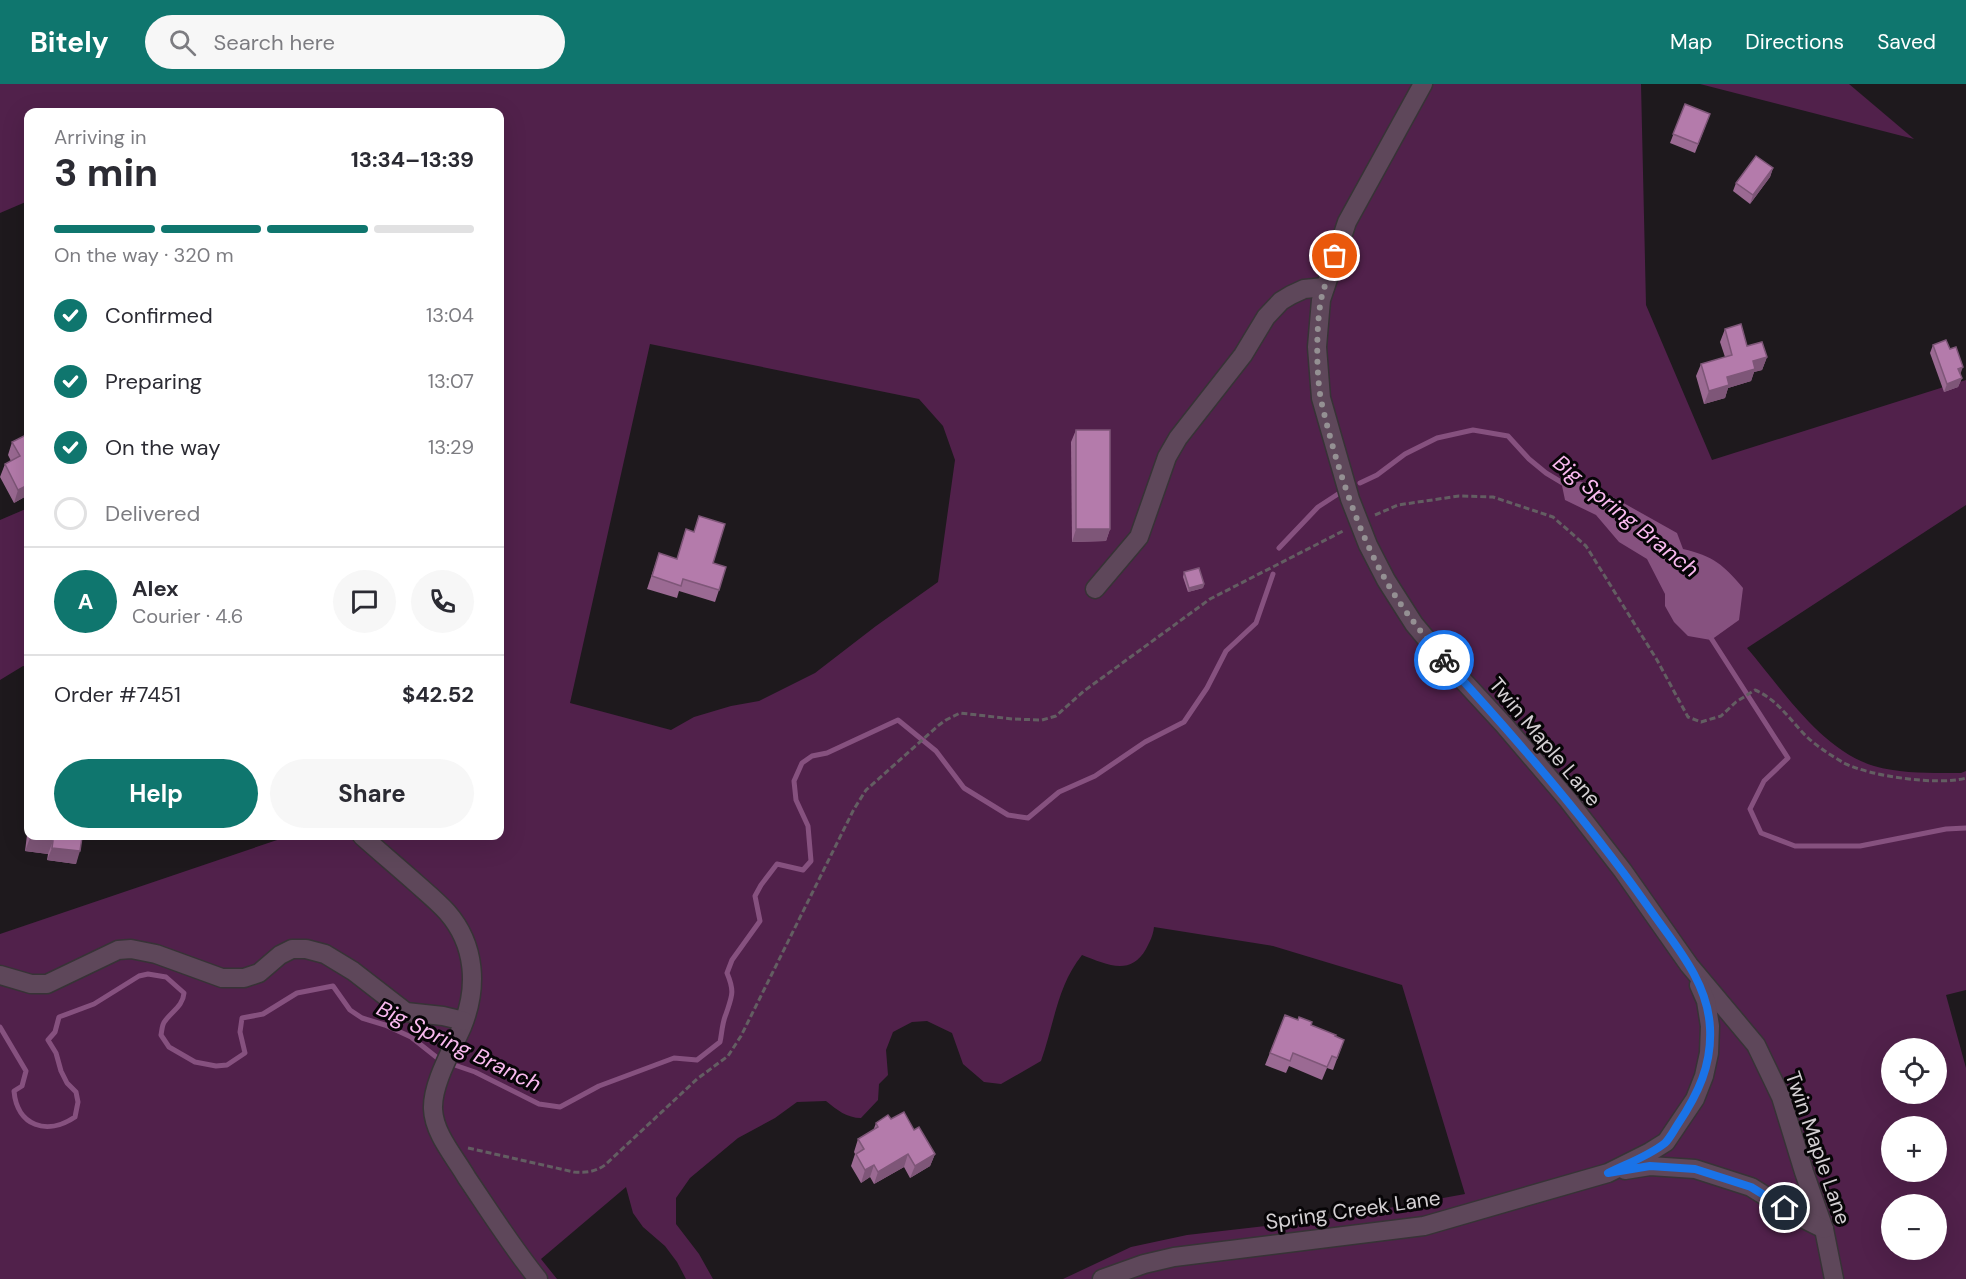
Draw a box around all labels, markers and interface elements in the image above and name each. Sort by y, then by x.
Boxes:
search box [145,15,565,69]
text: Bitely [30,24,109,61]
icon: search [166,26,199,59]
text: Search here [214,28,335,57]
text: Map [1670,28,1712,56]
text: Directions [1745,28,1844,56]
text: Saved [1877,28,1936,56]
text: Arriving in [54,124,146,150]
text: 13:34–13:39 [351,145,474,174]
text: 3 min [54,147,158,198]
pin [1309,230,1360,281]
icon: bag [1318,239,1351,272]
text: On the way · 320 m [54,242,233,268]
icon: check [54,299,87,332]
text: Confirmed [105,301,213,330]
text: 13:04 [426,302,474,328]
icon: check [54,365,87,398]
text: Preparing [105,367,202,396]
text: 13:07 [428,368,474,394]
icon: check [54,431,87,464]
text: On the way [105,433,220,462]
text: 13:29 [428,434,474,460]
water label: Big Spring Branch [1547,448,1705,584]
text: Delivered [105,499,200,528]
button: chat [333,570,396,633]
button: phone [411,570,474,633]
text: Alex [132,574,179,603]
text: A [78,587,93,616]
text: Courier · 4.6 [132,603,243,629]
courier [1414,630,1474,690]
icon: bike [1428,644,1461,677]
street label: Twin Maple Lane [1483,672,1607,812]
text: Order #7451 [54,680,181,709]
text: $42.52 [402,680,474,709]
button: Help [54,759,258,828]
button: Share [270,759,474,828]
water label: Big Spring Branch [372,994,546,1098]
map controls [1881,1038,1947,1260]
button: locate [1881,1038,1947,1104]
street label: Twin Maple Lane [1779,1068,1857,1228]
button: + [1881,1116,1947,1182]
pin [1759,1182,1810,1233]
street label: Spring Creek Lane [1264,1184,1442,1236]
icon: home [1768,1191,1801,1224]
button: − [1881,1194,1947,1260]

